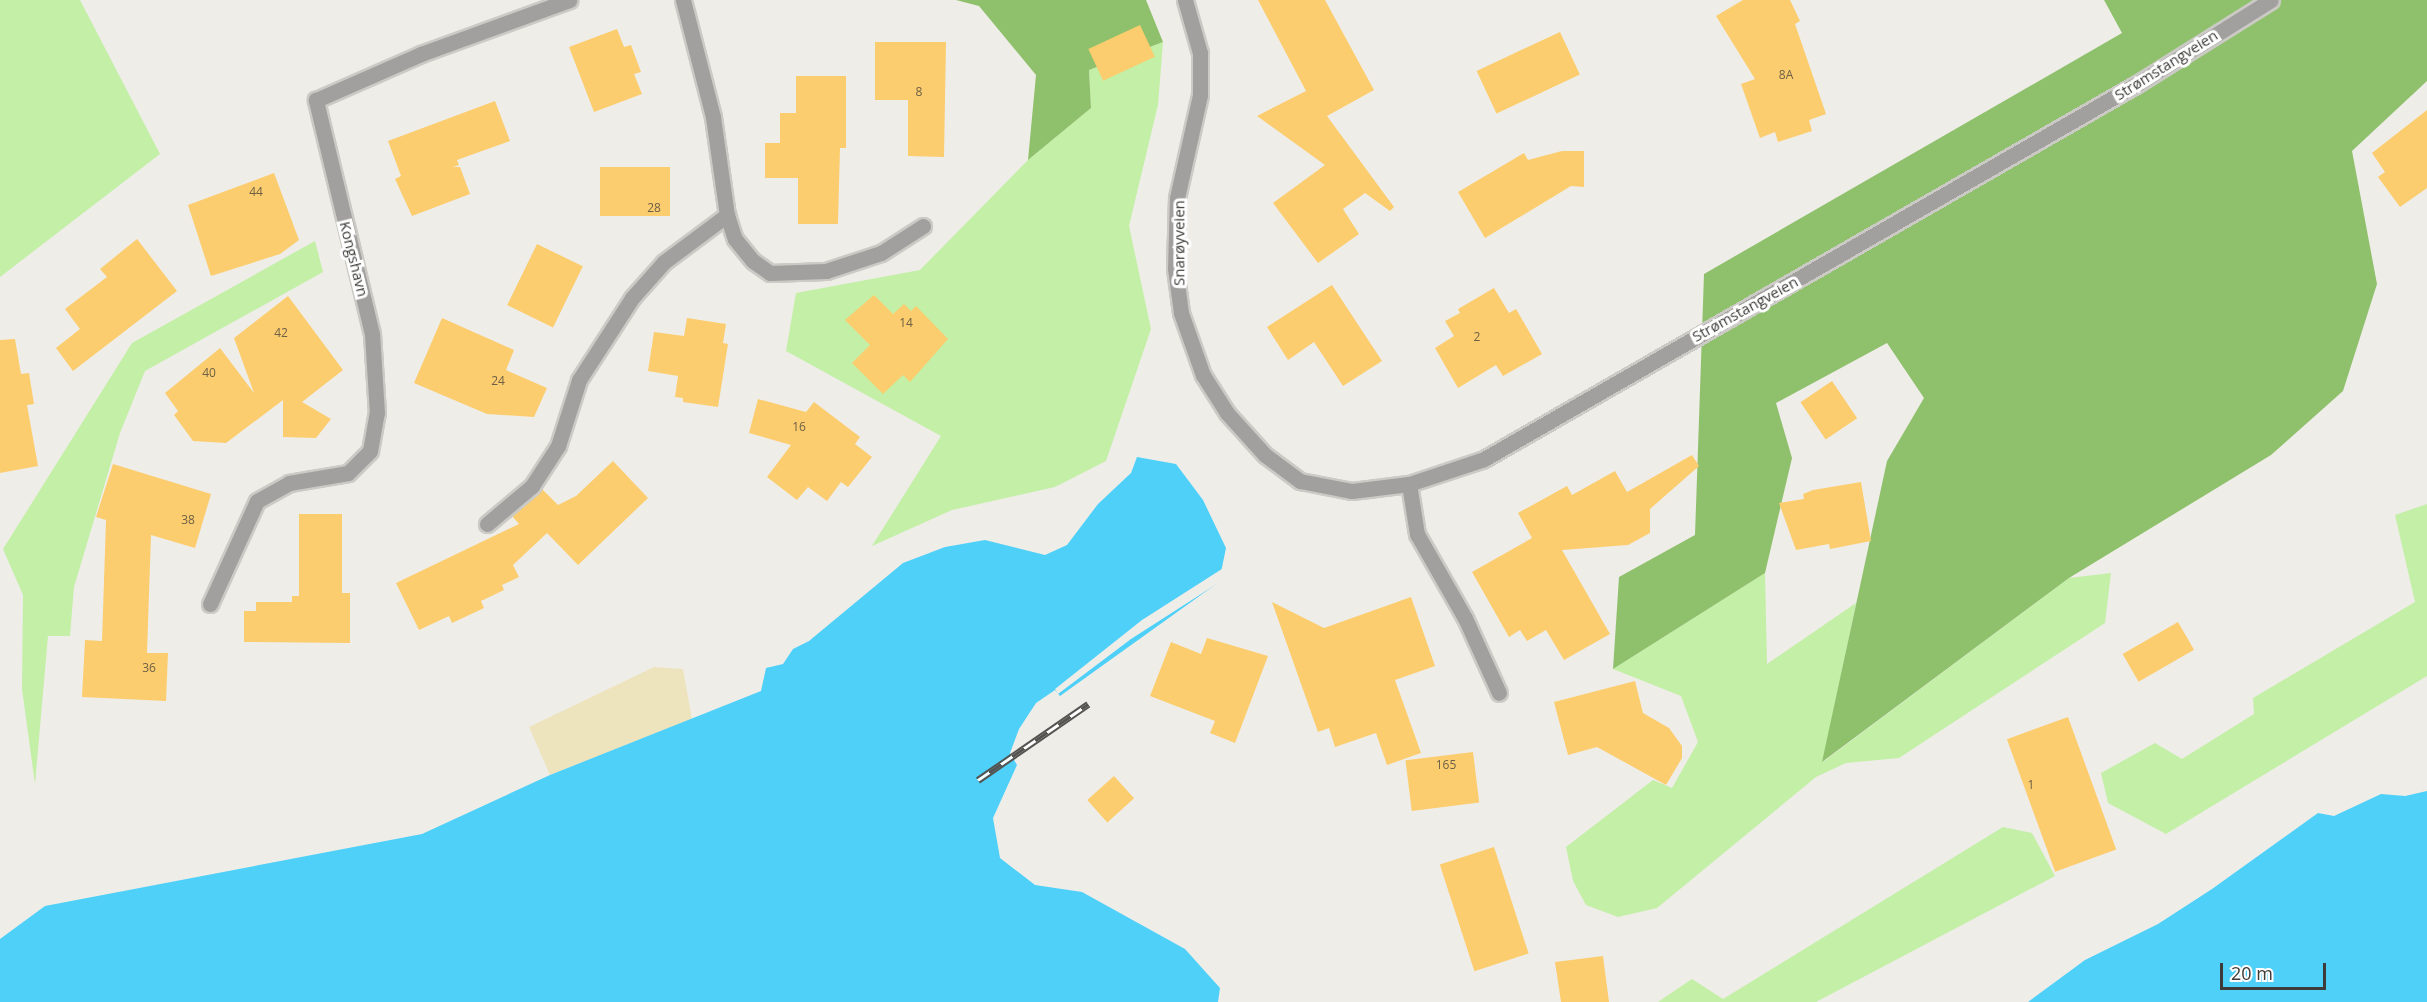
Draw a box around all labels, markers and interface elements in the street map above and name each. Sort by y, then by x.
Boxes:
street label: Strømstangveien [2111,26,2221,104]
house number: 8A [1779,68,1793,82]
house number: 8 [916,85,922,99]
house number: 44 [249,185,263,199]
street label: Snarøyveien [1170,200,1188,286]
house number: 28 [647,201,661,215]
street label: Kongshavn [336,220,372,298]
street label: Strømstangveien [1689,272,1801,346]
house number: 14 [899,316,913,330]
house number: 42 [274,326,288,340]
house number: 2 [1474,330,1480,344]
house number: 40 [202,366,216,380]
house number: 24 [491,374,505,388]
house number: 16 [792,420,806,434]
house number: 38 [181,513,195,527]
house number: 36 [142,661,156,675]
house number: 165 [1436,758,1456,772]
house number: 1 [2028,778,2034,792]
scale bar [2223,951,2330,989]
text: 20 m [2231,961,2273,985]

